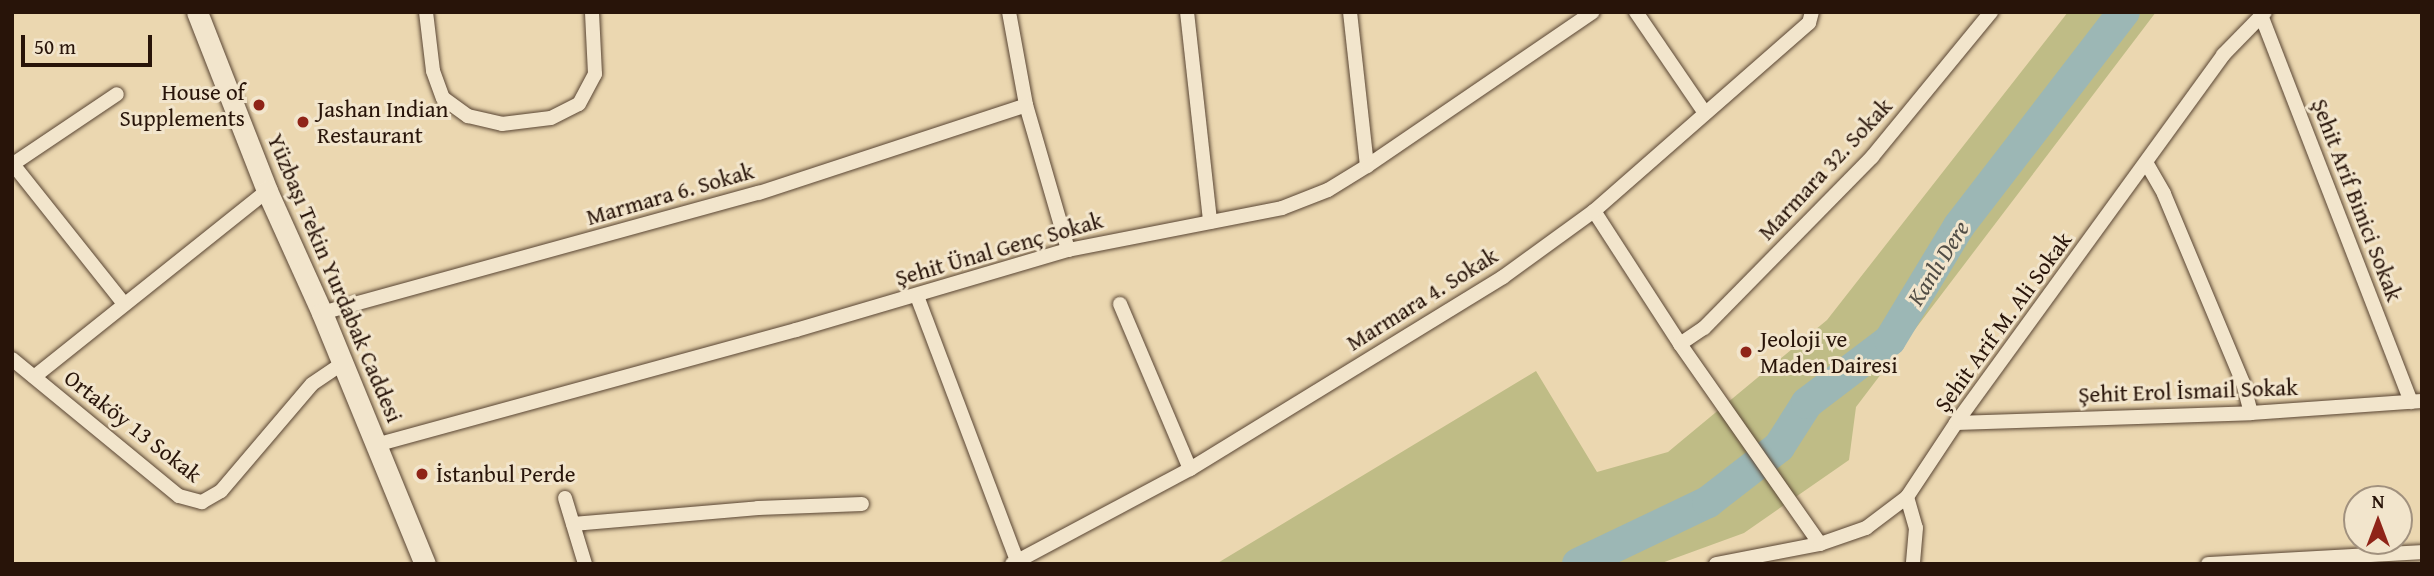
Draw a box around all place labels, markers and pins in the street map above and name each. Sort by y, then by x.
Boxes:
place label: House of Supplements [120,78,245,132]
place label: Jashan Indian Restaurant [317,95,449,149]
marker: House of Supplements [251,97,267,113]
marker: Jashan Indian Restaurant [295,114,311,130]
place label: Jeoloji ve Maden Dairesi [1760,325,1898,379]
marker: Jeoloji ve Maden Dairesi [1738,344,1754,360]
place label: İstanbul Perde [436,460,575,488]
marker: İstanbul Perde [414,466,430,482]

